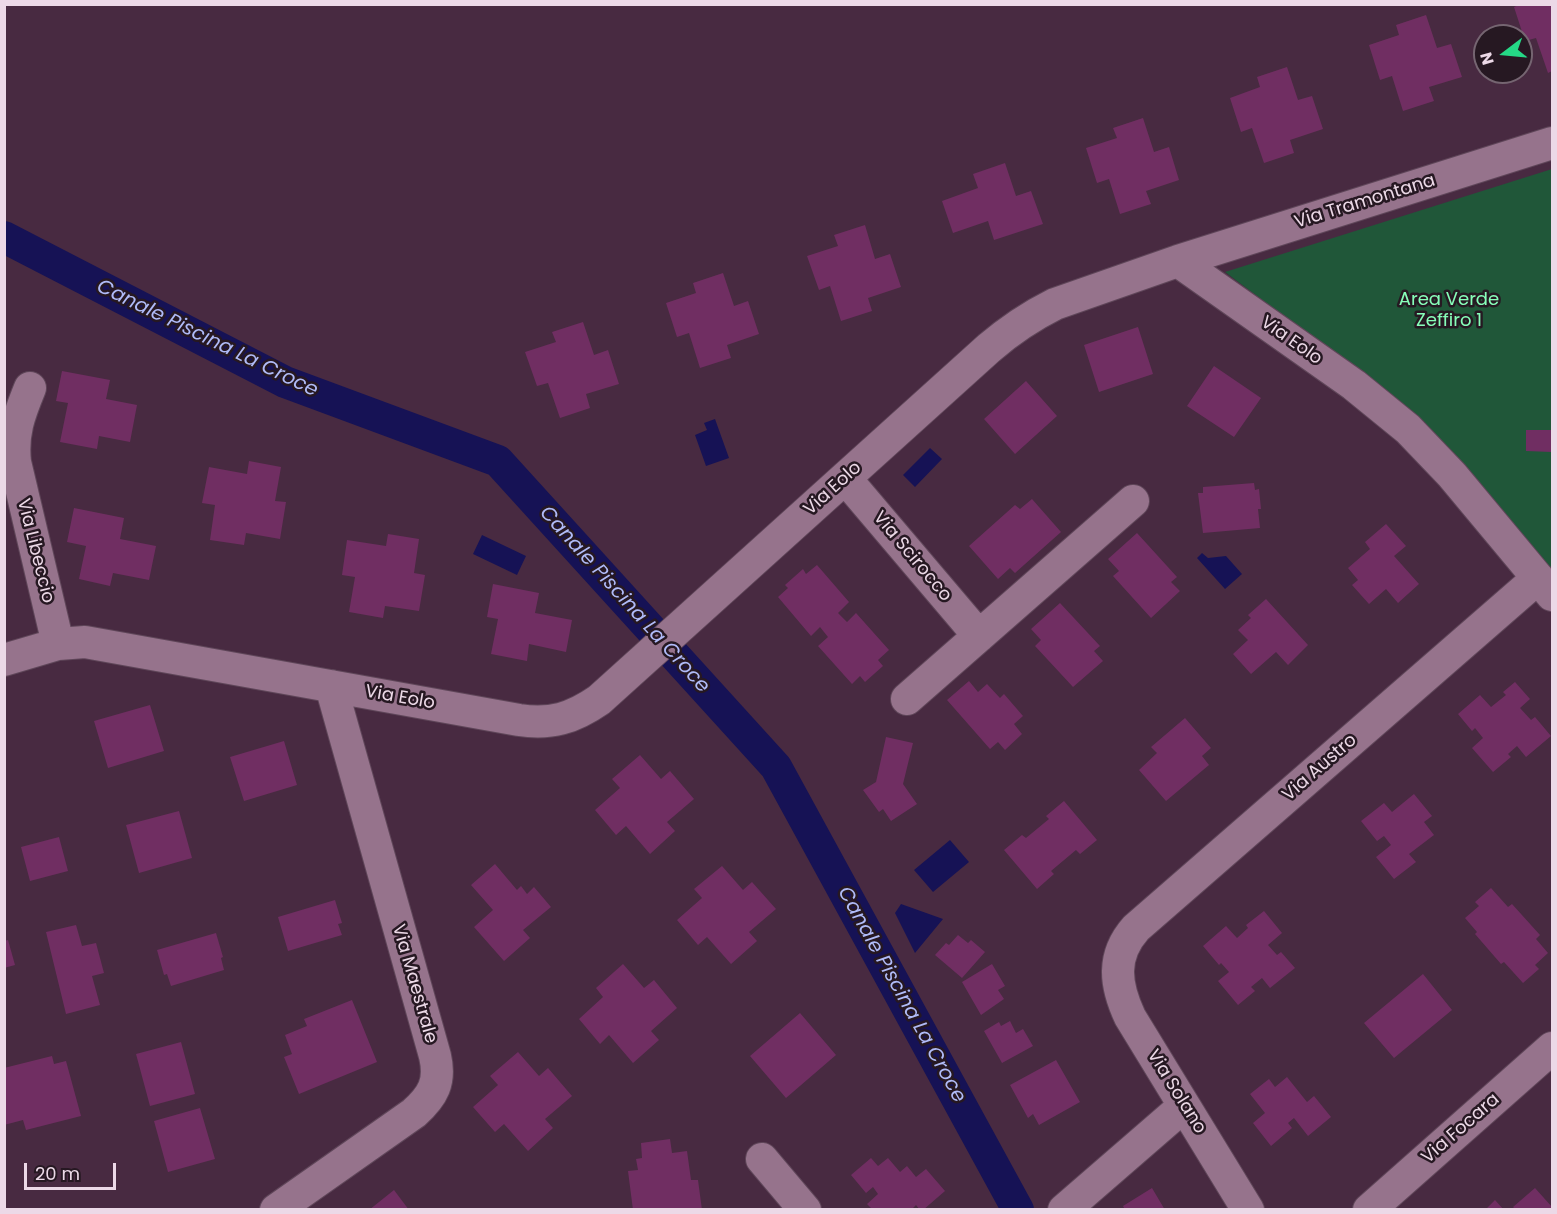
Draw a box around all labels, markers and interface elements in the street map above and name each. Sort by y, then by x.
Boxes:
north arrow [1473,24,1533,84]
text: N [1474,50,1500,68]
street label: Via Tramontana [1292,170,1438,234]
water label: Canale Piscina La Croce [92,275,322,403]
park label: Area Verde Zeffiro 1 [1399,289,1499,332]
street label: Via Eolo [1256,312,1326,370]
street label: Via Eolo [800,457,866,521]
street label: Via Libeccio [12,497,58,605]
water label: Canale Piscina La Croce [534,502,714,698]
street label: Via Scirocco [868,508,956,606]
street label: Via Eolo [364,681,436,715]
street label: Via Austro [1278,730,1362,806]
water label: Canale Piscina La Croce [832,883,970,1107]
street label: Via Maestrale [387,922,441,1046]
street label: Via Solano [1142,1046,1210,1138]
street label: Via Focara [1418,1089,1504,1169]
scale bar [27,1151,118,1189]
text: 20 m [35,1161,80,1186]

